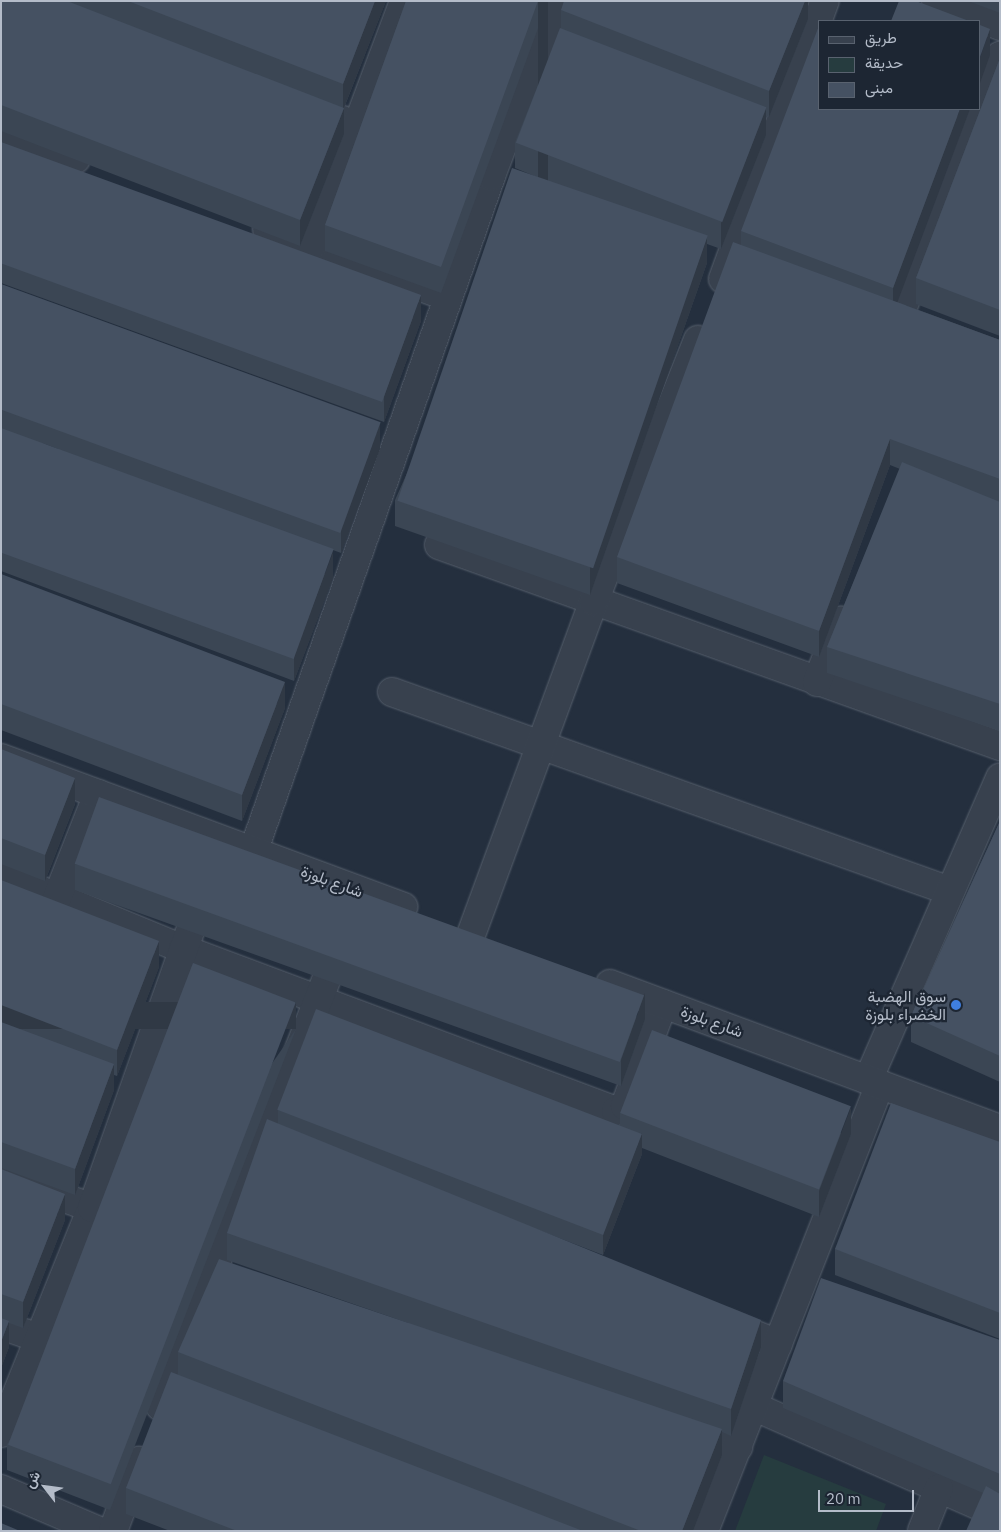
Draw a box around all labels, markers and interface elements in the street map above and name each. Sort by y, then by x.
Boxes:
legend [818,20,981,110]
text: طريق [865,28,897,47]
text: حديقة [865,53,903,72]
text: مبنى [865,78,893,97]
street label: شارع بلوزة [298,861,366,901]
place label: سوق الهضبة الخضراء بلوزة [865,986,946,1024]
marker: سوق الهضبة الخضراء بلوزة [950,999,962,1011]
street label: شارع بلوزة [678,1001,746,1041]
north arrow [20,1462,70,1512]
text: ش [20,1468,44,1491]
scale bar [821,1480,917,1512]
text: 20 m [826,1489,861,1508]

